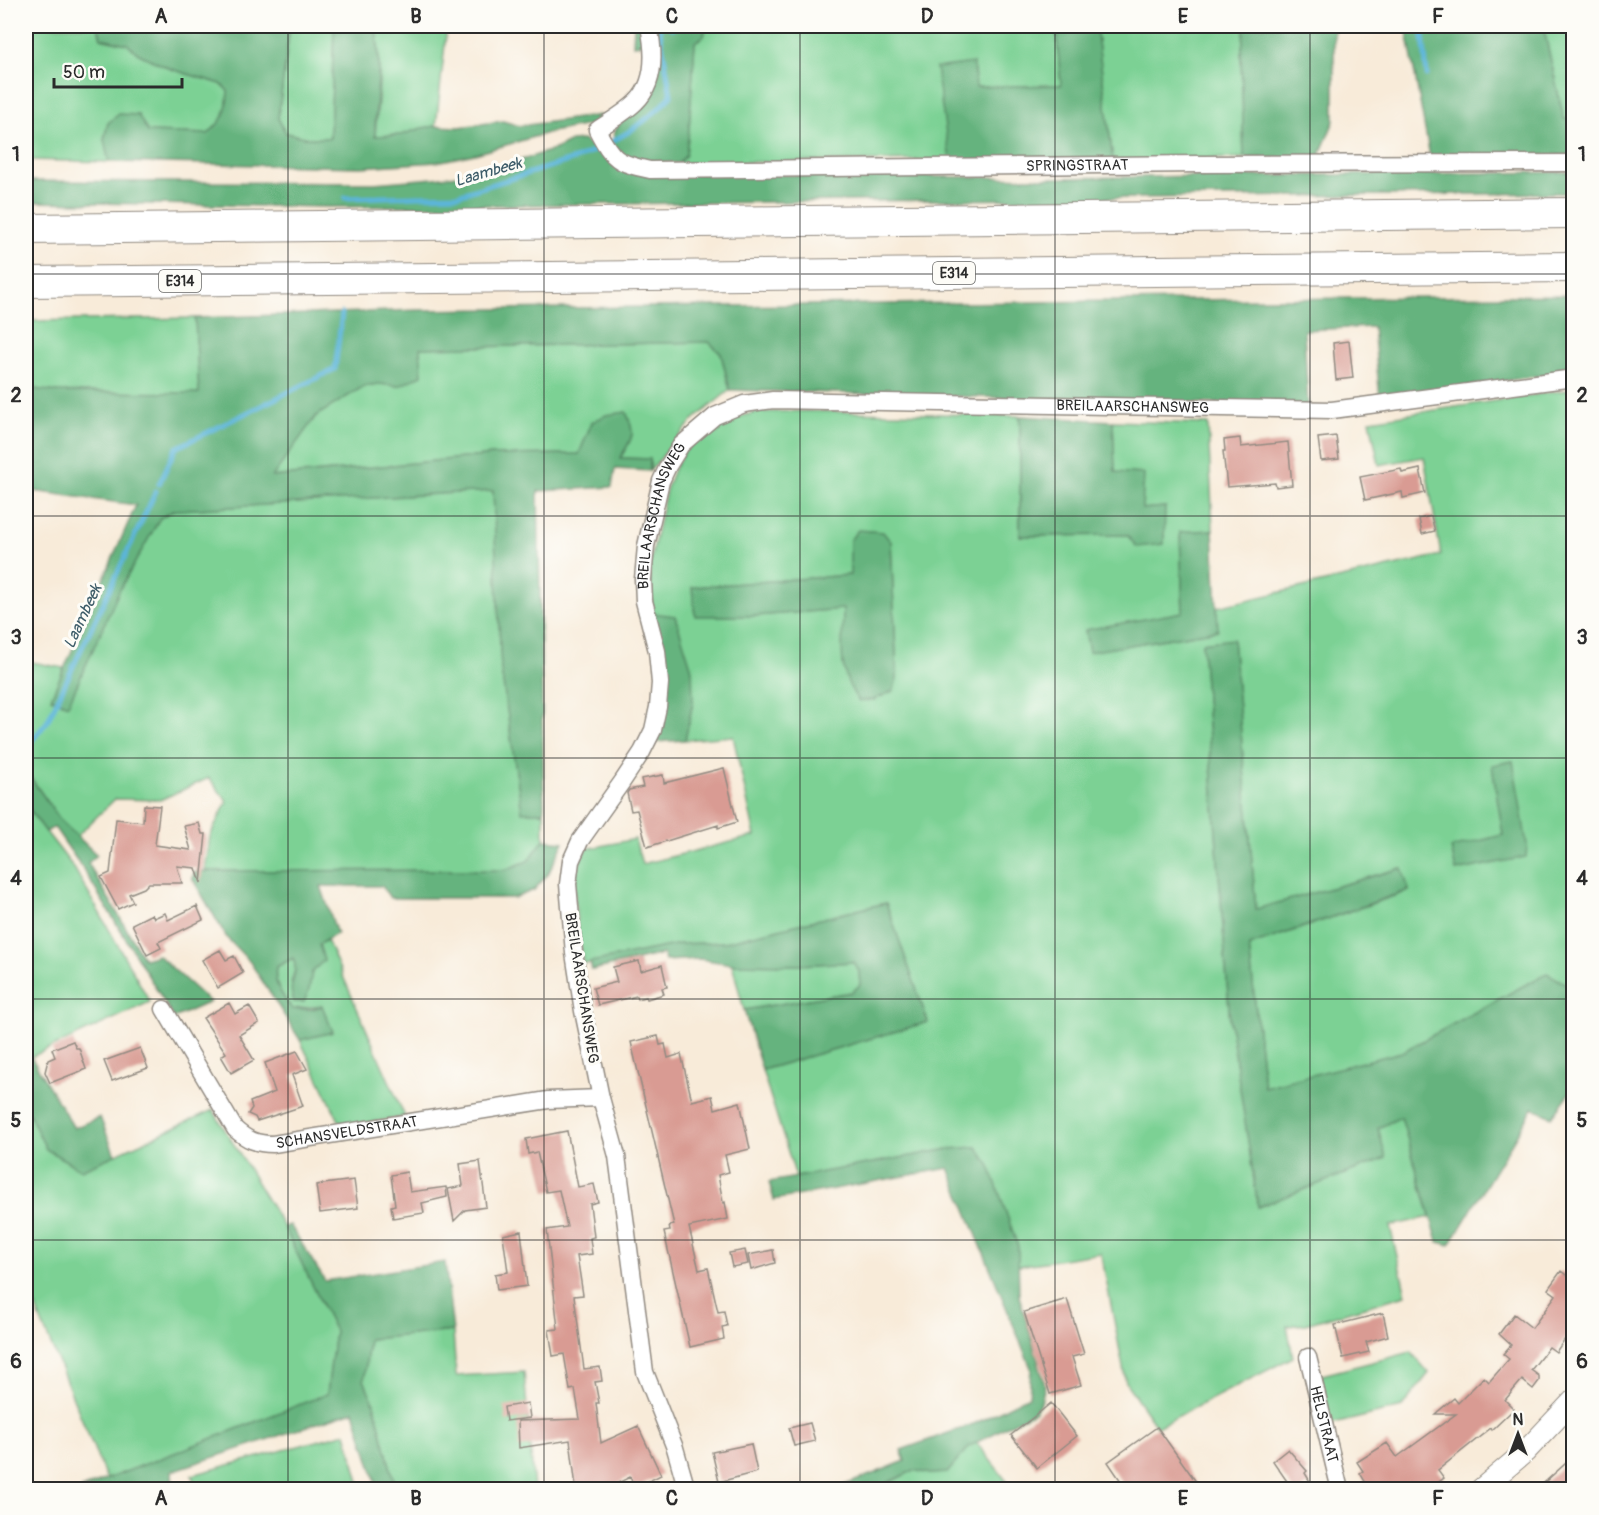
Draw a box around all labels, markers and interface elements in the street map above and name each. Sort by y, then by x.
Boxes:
text: A [155,4,168,29]
text: B [410,4,422,29]
text: C [666,4,678,29]
text: D [921,4,934,29]
text: E [1178,4,1189,29]
text: F [1432,4,1444,29]
scale bar [54,51,182,89]
text: 50 m [63,61,105,84]
text: 1 [12,142,20,167]
text: 1 [1578,142,1586,167]
water label: Laambeek [453,153,525,191]
street label: SPRINGSTRAAT [1026,156,1129,176]
road number: E314 [933,262,975,284]
road number: E314 [159,270,201,292]
text: 2 [10,383,22,408]
text: 2 [1576,383,1588,408]
street label: BREILAARSCHANSWEG [1056,396,1209,418]
street label: BREILAARSCHANSWEG [634,439,690,590]
water label: Laambeek [59,580,107,652]
text: 3 [10,625,22,650]
text: 3 [1576,625,1588,650]
text: 4 [10,866,22,891]
text: 4 [1576,866,1588,891]
street label: BREILAARSCHANSWEG [560,911,603,1065]
text: 5 [11,1108,22,1133]
text: 5 [1577,1108,1588,1133]
street label: SCHANSVELDSTRAAT [275,1112,419,1153]
text: 6 [10,1349,22,1374]
text: 6 [1576,1349,1588,1374]
street label: HELSTRAAT [1305,1384,1342,1464]
north arrow [1488,1404,1548,1464]
text: N [1513,1410,1524,1430]
text: A [155,1486,168,1511]
text: B [410,1486,422,1511]
text: C [666,1486,678,1511]
text: D [921,1486,934,1511]
text: E [1178,1486,1189,1511]
text: F [1432,1486,1444,1511]

